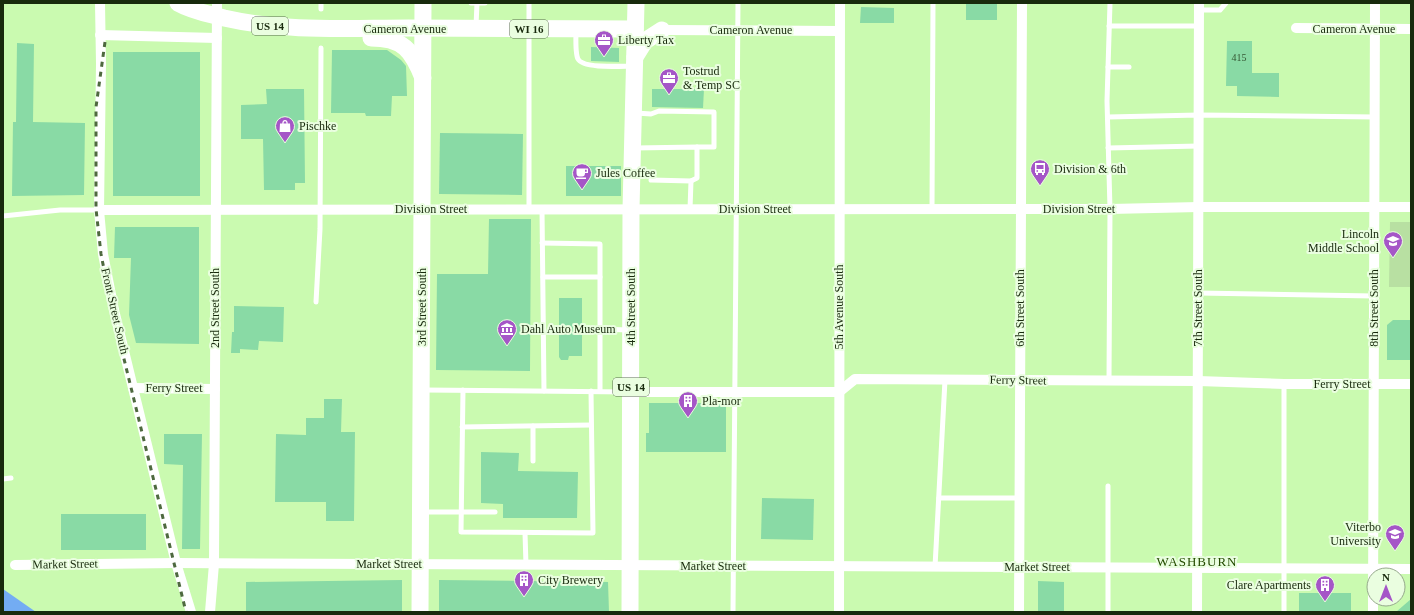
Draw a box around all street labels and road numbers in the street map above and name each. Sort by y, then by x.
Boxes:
road number: US 14 [252,17,288,35]
road number: WI 16 [510,20,548,38]
street label: Cameron Avenue [364,22,446,36]
street label: Cameron Avenue [1313,22,1395,36]
street label: Cameron Avenue [710,23,792,37]
street label: Division Street [395,202,468,216]
street label: Division Street [719,202,792,216]
street label: Division Street [1043,202,1116,216]
street label: 5th Avenue South [832,264,846,350]
street label: Front Street South [98,267,132,355]
street label: 2nd Street South [208,268,222,348]
street label: 3rd Street South [415,268,429,346]
street label: 4th Street South [624,268,638,346]
street label: 6th Street South [1013,269,1027,347]
street label: 7th Street South [1191,269,1205,347]
street label: 8th Street South [1367,269,1381,347]
street label: Ferry Street [989,373,1047,388]
street label: Ferry Street [1314,377,1371,391]
road number: US 14 [613,378,649,396]
street label: Ferry Street [146,381,203,395]
street label: Market Street [32,556,99,572]
street label: Market Street [356,557,422,571]
street label: Market Street [680,559,746,573]
street label: Market Street [1004,560,1070,574]

